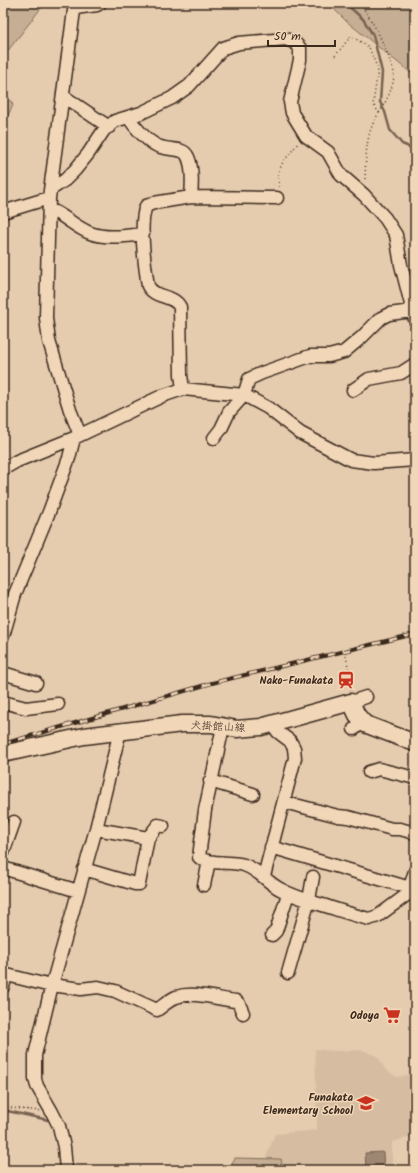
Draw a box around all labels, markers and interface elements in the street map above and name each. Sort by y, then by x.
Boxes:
scale bar [268,22,335,48]
text: 50 m [274,27,301,46]
station icon: Nako-Funakata [336,670,356,690]
place label: Nako-Funakata [260,672,333,690]
street label: 犬掛館山線 [190,717,246,737]
supermarket icon: Odoya [382,1005,402,1025]
place label: Odoya [350,1007,379,1025]
place label: Funakata Elementary School [263,1089,353,1120]
school or university icon: Funakata Elementary School [356,1093,376,1113]

